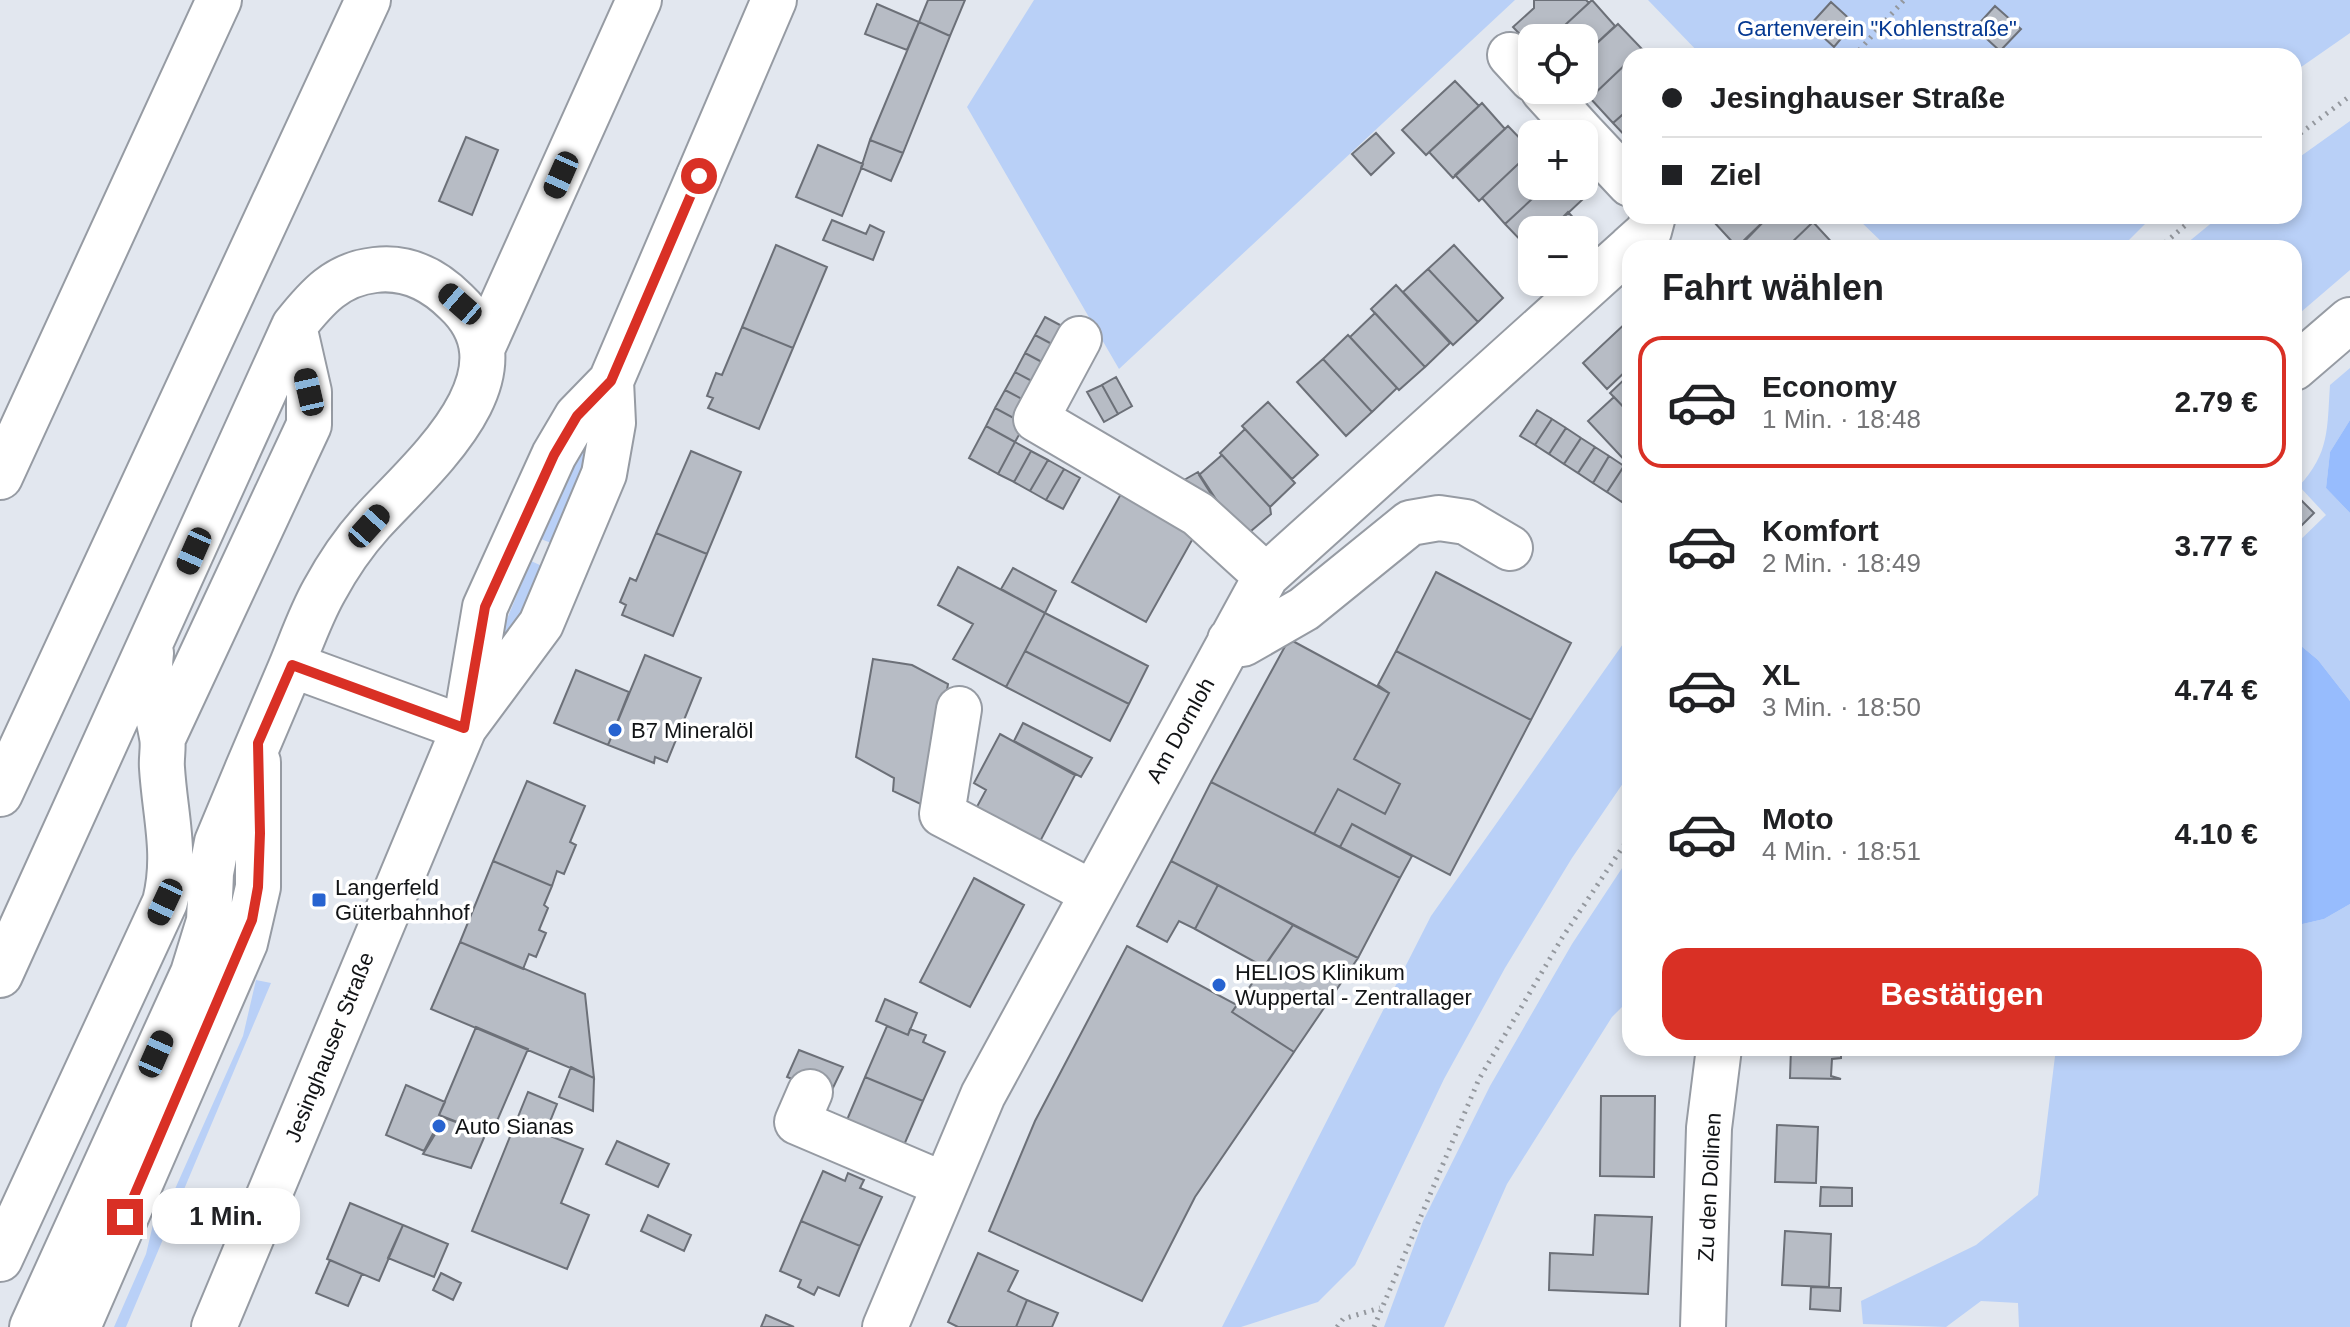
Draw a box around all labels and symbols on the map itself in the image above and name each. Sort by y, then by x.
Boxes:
park label: Gartenverein "Kohlenstraße" [1737,16,2017,41]
car [540,148,582,202]
route start [681,158,717,194]
car [434,279,486,329]
car [292,366,326,418]
car [344,500,394,552]
car [173,524,215,578]
street label: Am Dornloh [1141,673,1220,787]
place label: B7 Mineralöl [631,718,753,743]
marker: B7 Mineralöl [606,721,624,739]
car [144,875,186,929]
place label: Langerfeld Güterbahnhof [335,875,470,925]
marker: Langerfeld Güterbahnhof [310,891,328,909]
street label: Jesinghauser Straße [280,948,379,1146]
place label: HELIOS Klinikum Wuppertal - Zentrallager [1235,960,1472,1010]
marker: HELIOS Klinikum Wuppertal - Zentrallager [1210,976,1228,994]
car [135,1027,177,1081]
street label: Zu den Dolinen [1693,1112,1726,1262]
place label: Auto Sianas [455,1114,574,1139]
marker: Auto Sianas [430,1117,448,1135]
callout: 1 Min. [153,1189,301,1245]
route end [107,1199,143,1235]

